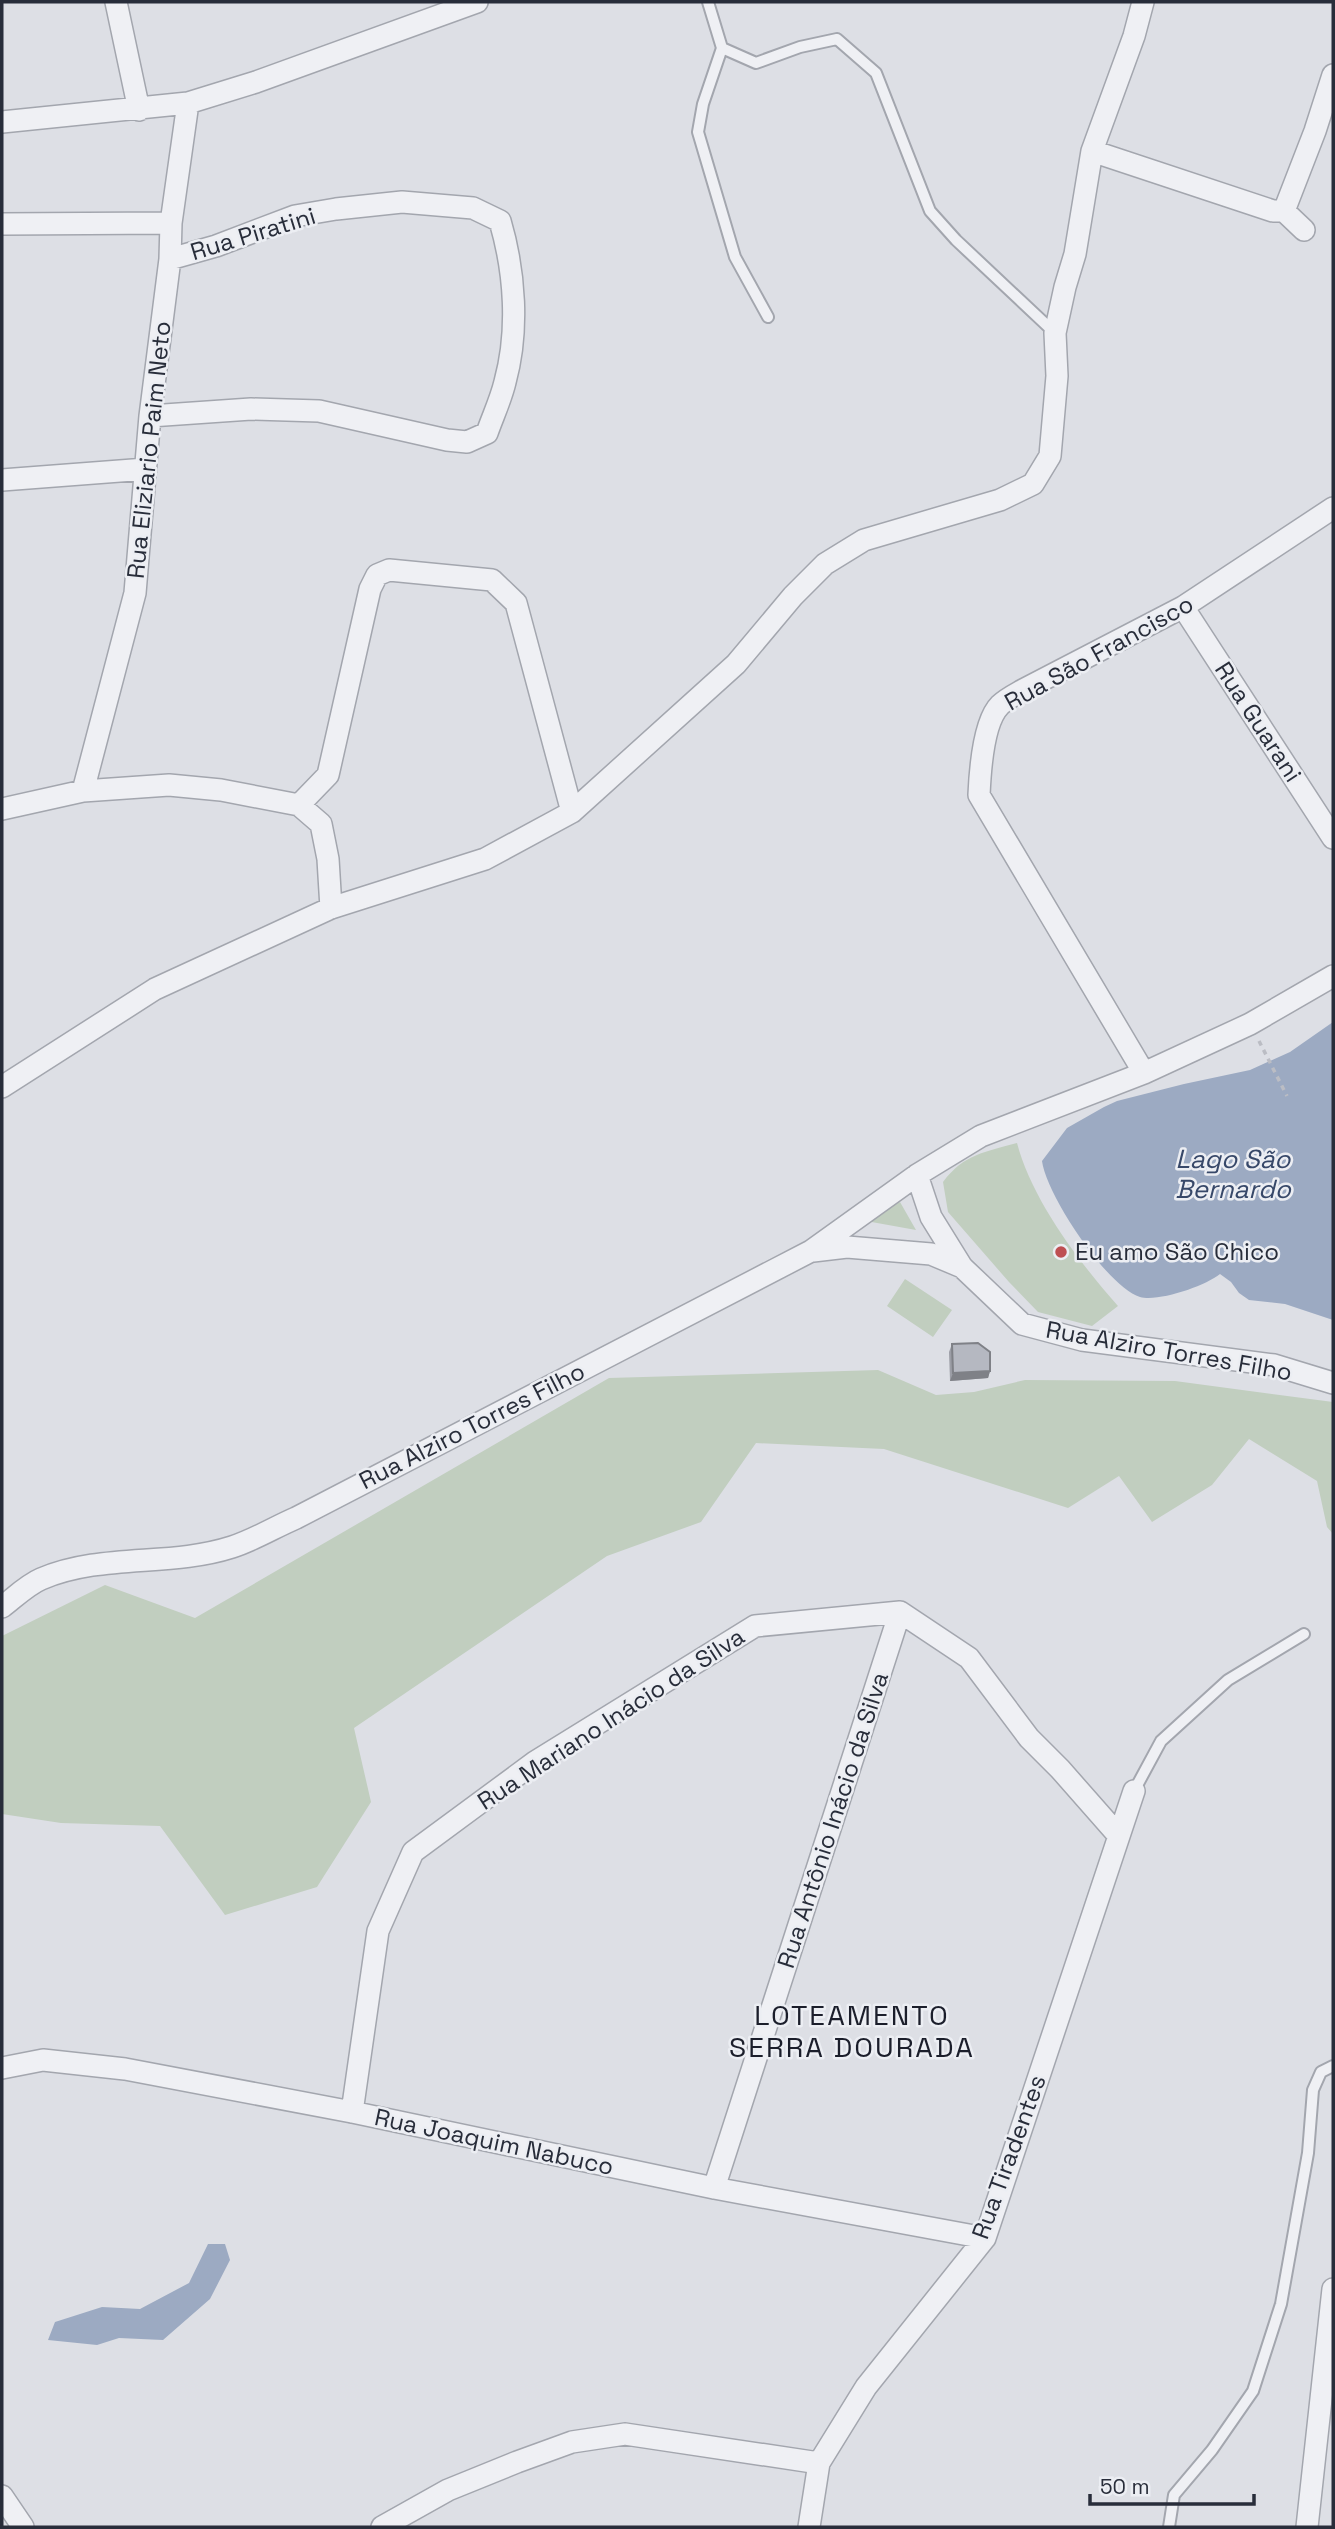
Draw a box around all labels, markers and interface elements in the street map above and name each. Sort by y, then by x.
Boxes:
street label: Rua Piratini [186,200,319,267]
street label: Rua Eliziario Paim Neto [120,320,177,580]
street label: Rua São Francisco [999,588,1199,717]
street label: Rua Guarani [1208,656,1309,788]
water label: Lago São Bernardo [1175,1142,1292,1206]
place label: Eu amo São Chico [1075,1236,1279,1267]
marker: Eu amo São Chico [1053,1244,1069,1260]
street label: Rua Alziro Torres Filho [1044,1314,1295,1387]
street label: Rua Alziro Torres Filho [354,1355,590,1496]
street label: Rua Mariano Inácio da Silva [471,1620,750,1817]
street label: Rua Antônio Inácio da Silva [770,1668,895,1972]
district label: LOTEAMENTO SERRA DOURADA [729,1997,975,2065]
street label: Rua Tiradentes [964,2070,1053,2243]
street label: Rua Joaquim Nabuco [372,2101,616,2182]
scale bar [1090,2462,1254,2506]
text: 50 m [1100,2473,1150,2500]

